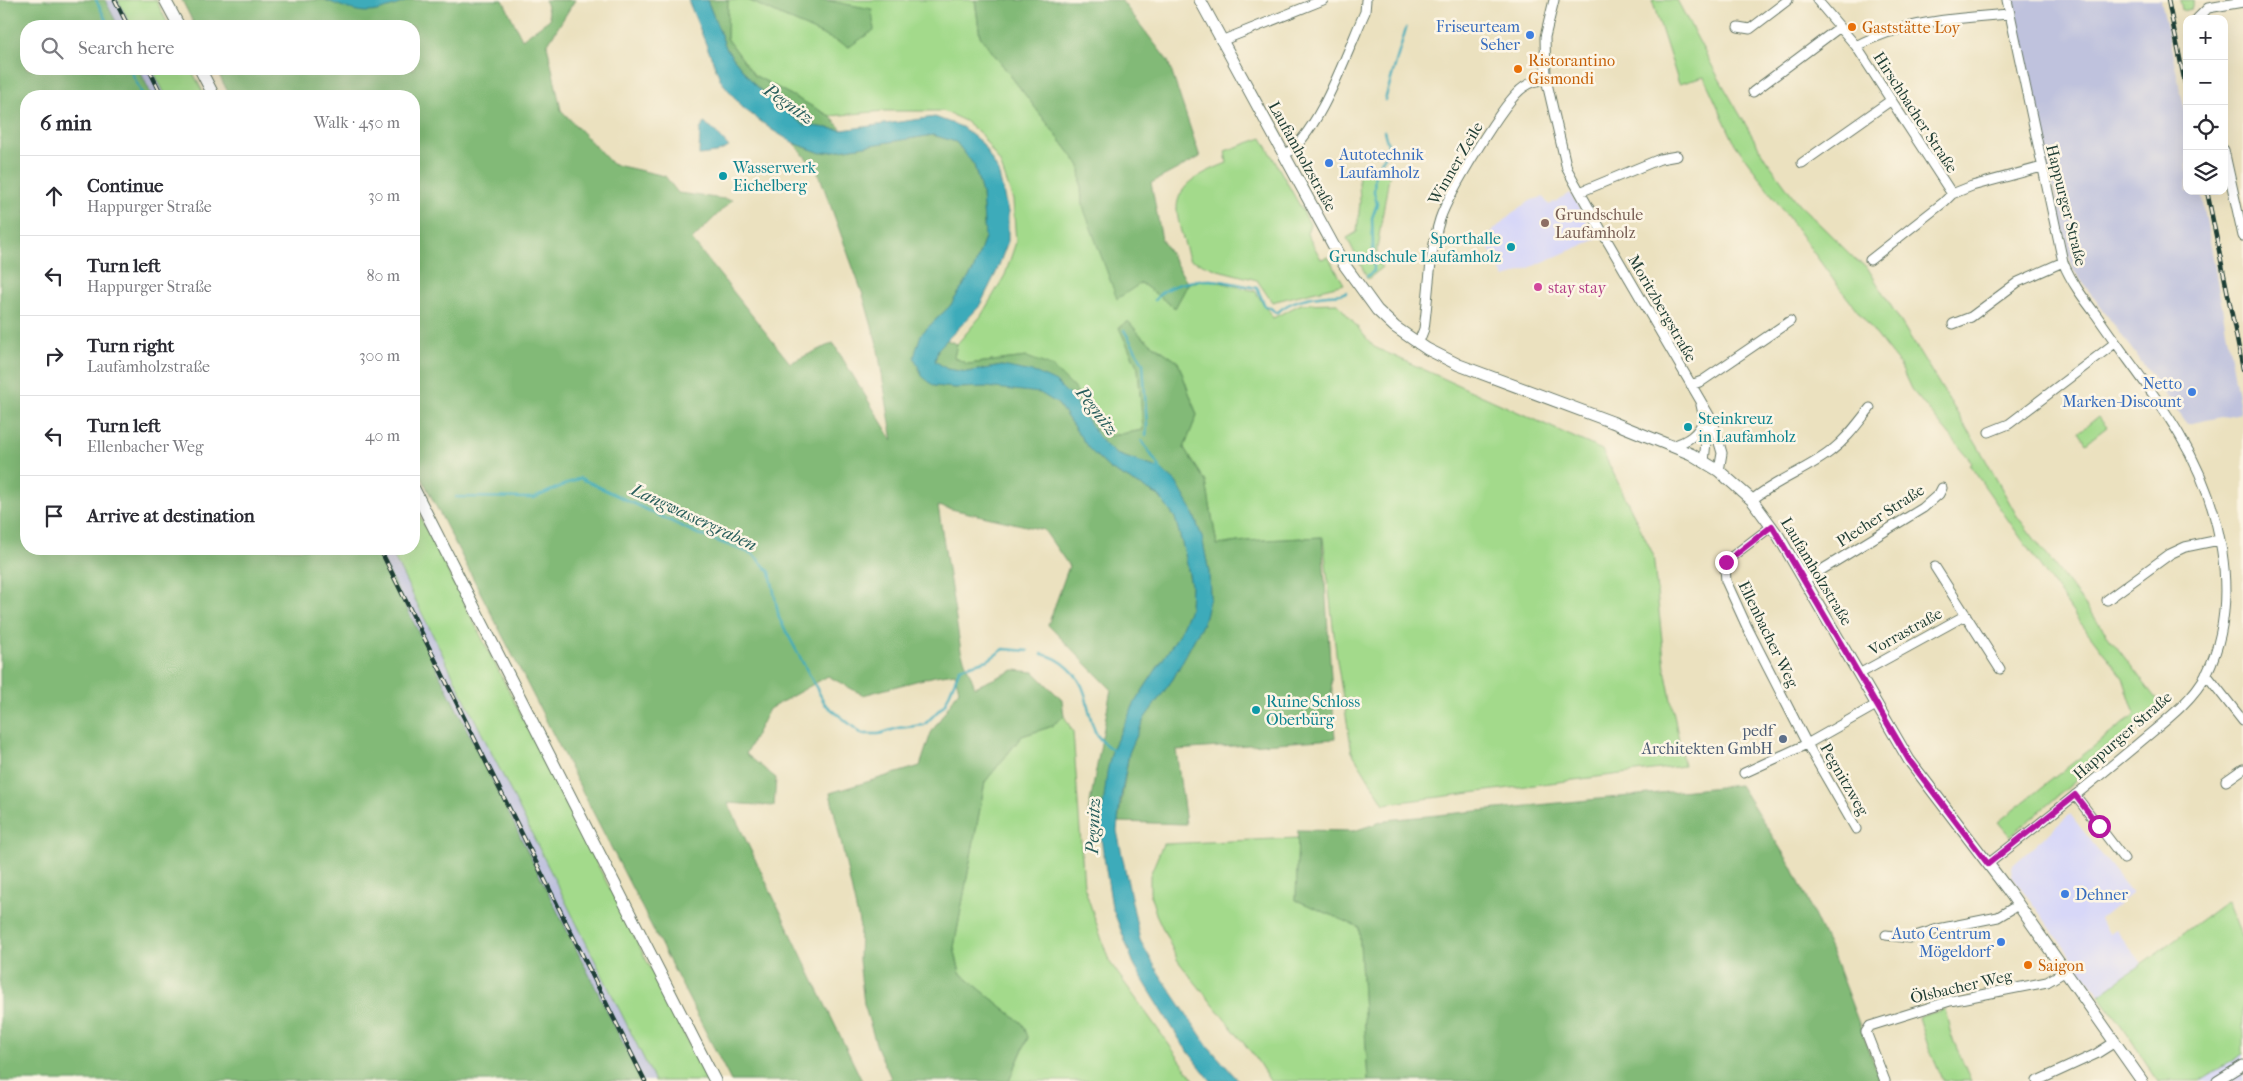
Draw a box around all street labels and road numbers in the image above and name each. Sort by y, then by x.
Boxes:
street label: Hirschbacher Straße [1869,48,1962,177]
street label: Laufamholzstraße [1264,98,1341,215]
street label: Winner Zeile [1424,118,1487,209]
street label: Happurger Straße [2042,142,2091,268]
street label: Moritzbergstraße [1624,251,1701,365]
street label: Plecher Straße [1833,480,1928,551]
street label: Laufamholzstraße [1777,514,1856,629]
street label: Ellenbacher Weg [1734,578,1803,691]
street label: Vorrastraße [1864,603,1945,660]
street label: Happurger Straße [2069,687,2176,783]
street label: Pegnitzweg [1816,740,1873,819]
street label: Ölsbacher Weg [1908,965,2014,1007]

